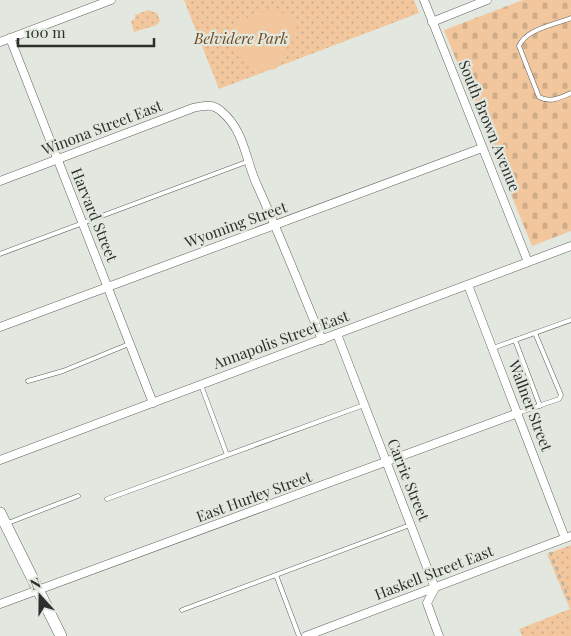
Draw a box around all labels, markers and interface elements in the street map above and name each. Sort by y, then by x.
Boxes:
scale bar [18,15,154,47]
text: 100 m [25,22,66,42]
park label: Belvidere Park [193,28,288,48]
street label: South Brown Avenue [454,57,525,194]
street label: Winona Street East [38,95,165,160]
street label: Harvard Street [67,165,123,265]
street label: Wyoming Street [181,196,290,252]
street label: Annapolis Street East [209,305,352,373]
street label: Wallner Street [504,356,558,455]
street label: Carrie Street [383,435,435,524]
street label: East Hurley Street [193,466,315,526]
street label: Haskell Street East [371,540,496,604]
north arrow [15,571,65,621]
text: N [27,573,43,594]

